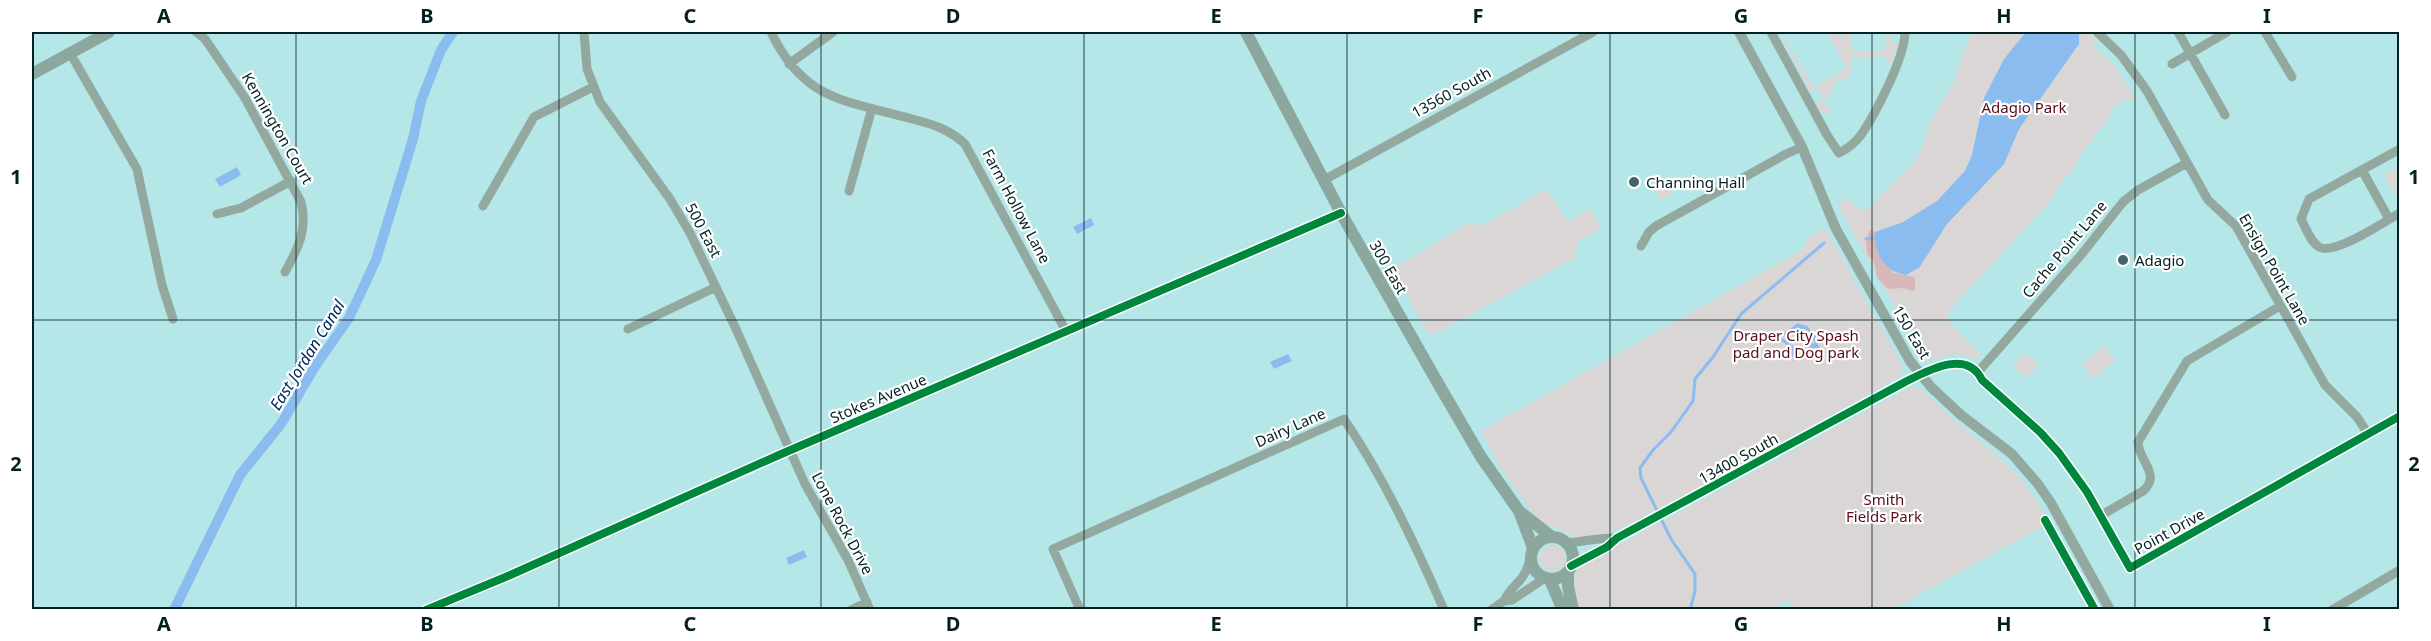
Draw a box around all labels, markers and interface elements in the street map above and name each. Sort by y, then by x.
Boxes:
text: A [157,2,171,29]
text: B [420,2,434,29]
text: C [684,2,697,29]
text: D [946,2,960,29]
text: E [1210,2,1222,29]
text: F [1473,2,1483,29]
text: G [1734,2,1748,29]
text: H [1996,2,2012,29]
text: I [2263,2,2271,29]
street label: 13560 South [1408,62,1494,122]
street label: Kennington Court [238,69,318,188]
park label: Adagio Park [1982,97,2067,117]
street label: Farm Hollow Lane [978,145,1056,267]
text: 1 [10,163,22,190]
text: 1 [2408,163,2420,190]
place label: Channing Hall [1646,172,1745,192]
marker: Channing Hall [1627,175,1641,189]
street label: Cache Point Lane [2017,196,2111,302]
street label: 500 East [681,199,727,261]
street label: Ensign Point Lane [2235,210,2315,328]
street label: 300 East [1366,236,1413,298]
place label: Adagio [2135,250,2184,270]
marker: Adagio [2116,253,2130,267]
water label: East Jordan Canal [264,295,350,414]
street label: 150 East [1888,302,1936,363]
park label: Draper City Spash pad and Dog park [1733,325,1859,362]
street label: Stokes Avenue [827,369,929,427]
street label: Dairy Lane [1252,403,1328,451]
street label: 13400 South [1695,428,1781,488]
text: 2 [10,450,22,477]
text: 2 [2408,450,2420,477]
street label: Lone Rock Drive [808,468,878,578]
park label: Smith Fields Park [1846,489,1922,526]
street label: Point Drive [2130,503,2208,559]
text: A [157,610,171,637]
text: B [420,610,434,637]
text: C [684,610,697,637]
text: D [946,610,960,637]
text: E [1210,610,1222,637]
text: F [1473,610,1483,637]
text: G [1734,610,1748,637]
text: H [1996,610,2012,637]
text: I [2263,610,2271,637]

